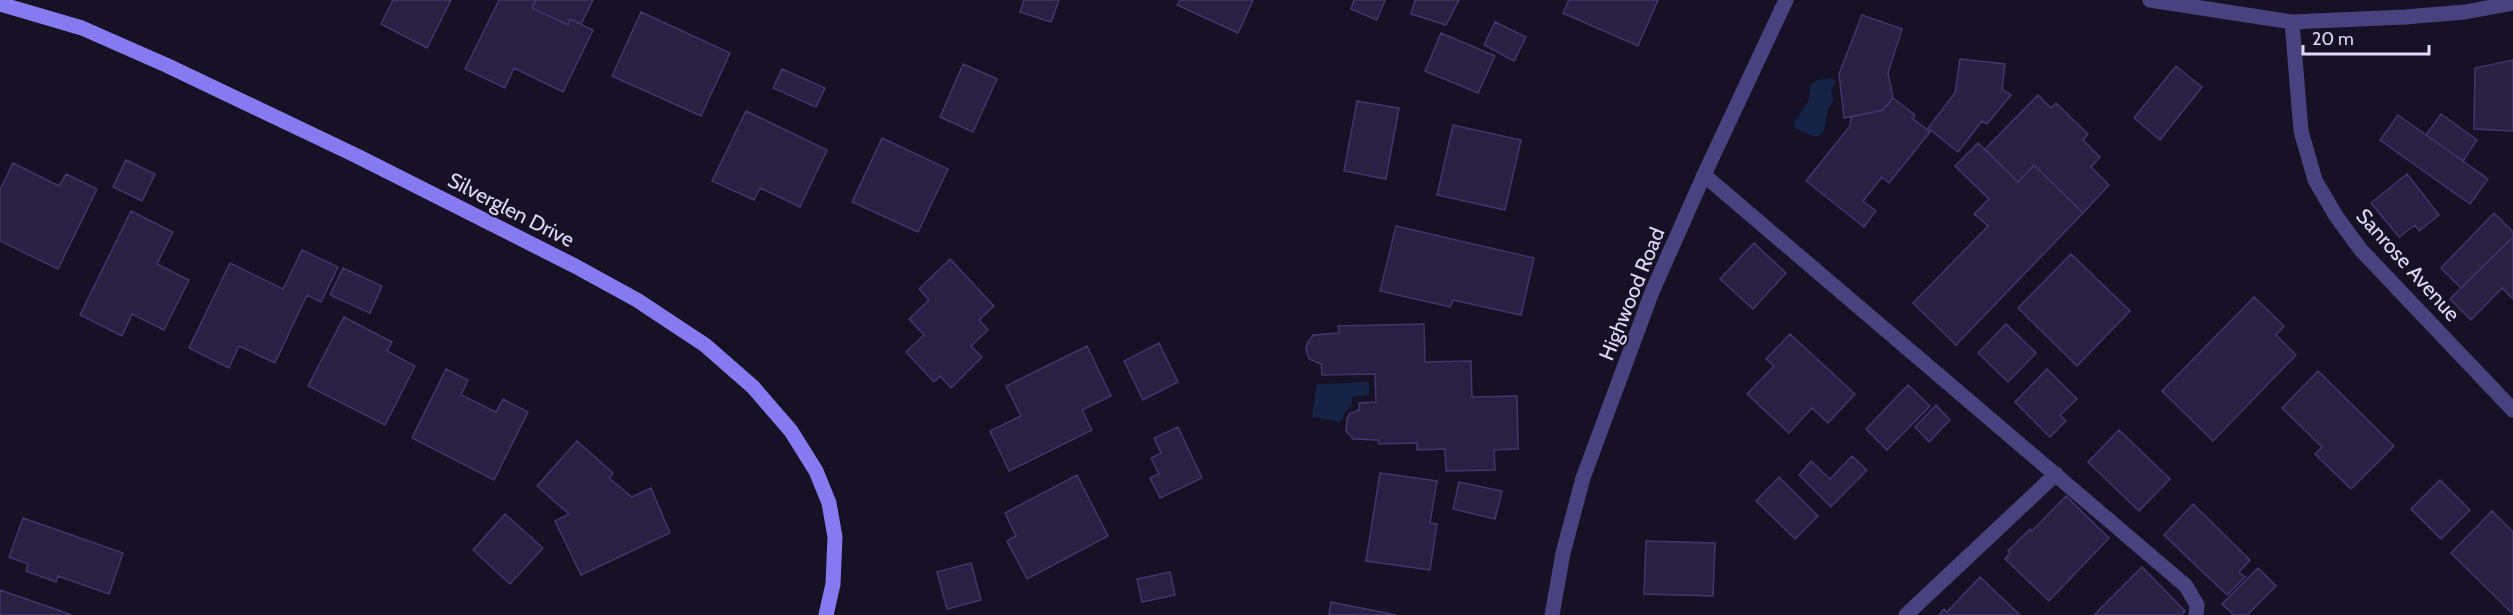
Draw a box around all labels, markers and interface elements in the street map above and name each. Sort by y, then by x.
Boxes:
scale bar [2303,18,2429,56]
text: 20 m [2312,28,2354,50]
street label: Silverglen Drive [444,167,579,252]
street label: Sanrose Avenue [2351,203,2466,326]
street label: Highwood Road [1594,224,1670,364]

